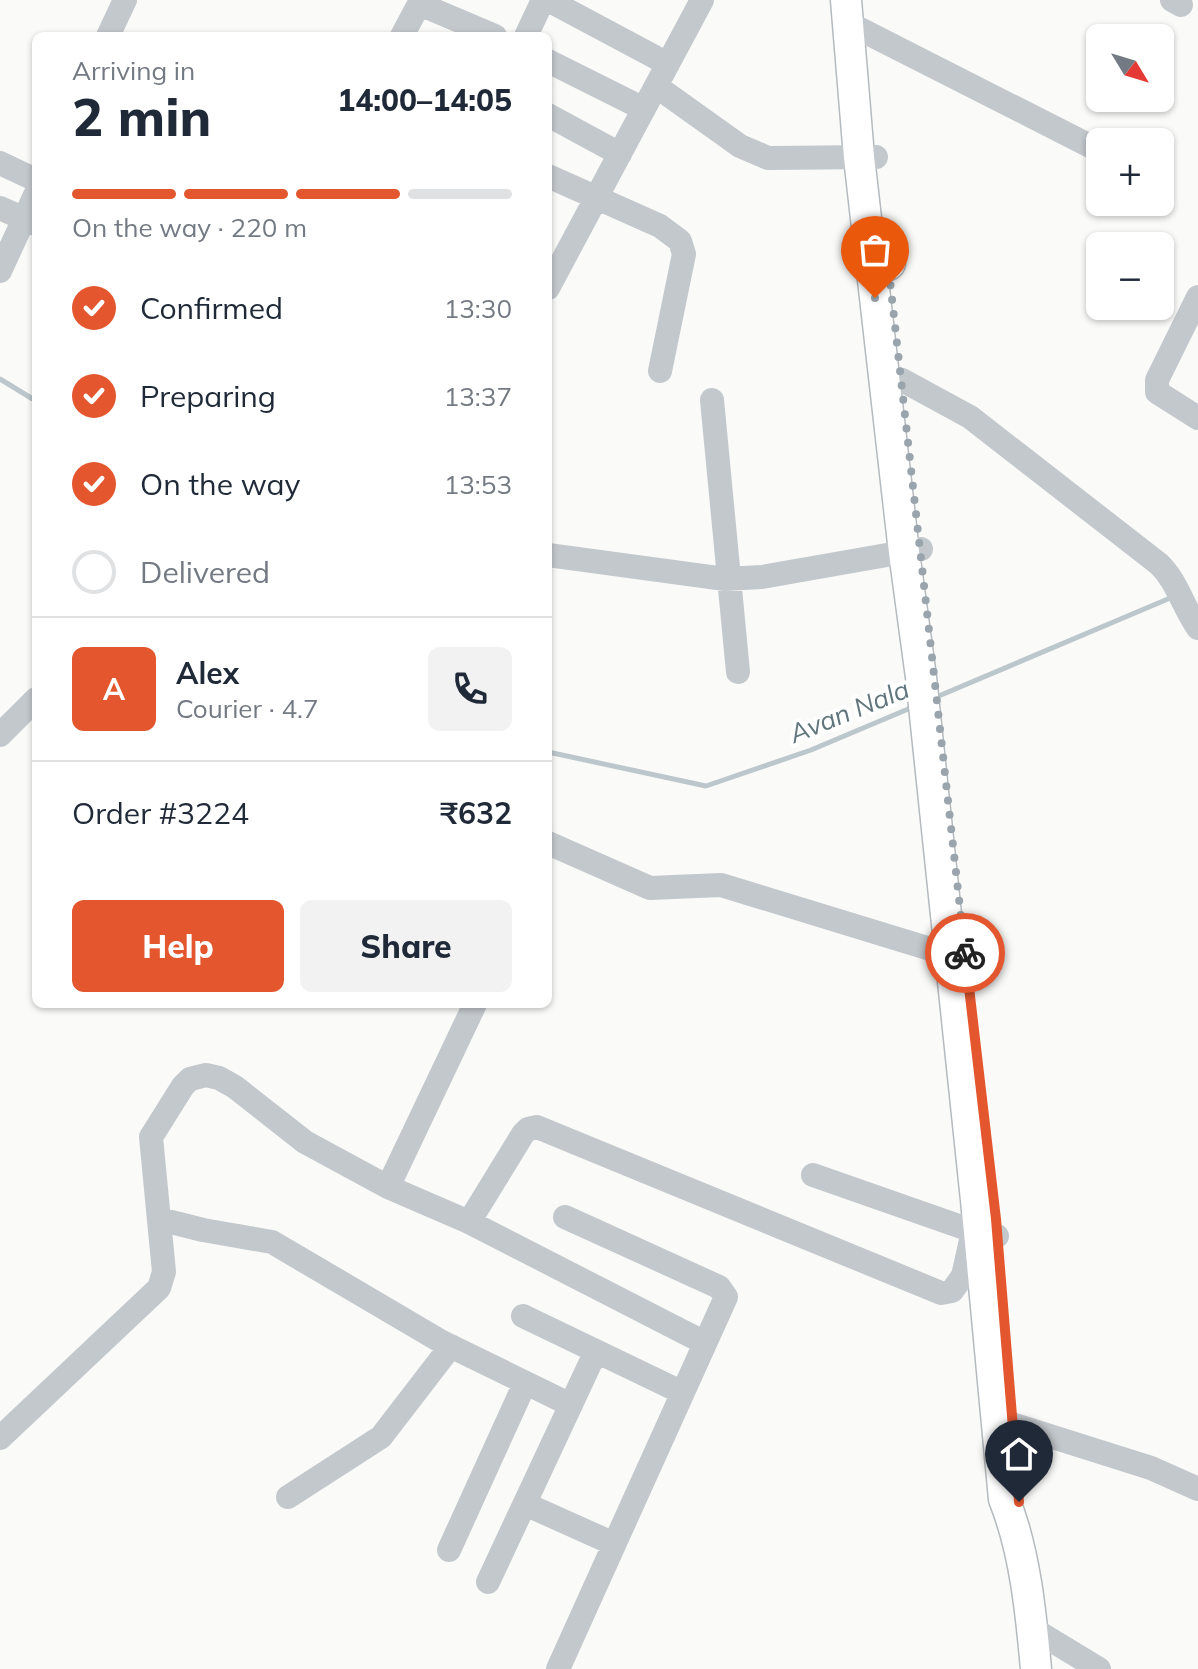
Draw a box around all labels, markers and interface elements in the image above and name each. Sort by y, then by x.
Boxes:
north arrow [1086,24,1174,112]
map controls [1086,24,1174,320]
text: Arriving in [72,54,195,87]
text: 14:00–14:05 [337,81,512,119]
text: 2 min [72,84,211,149]
button: + [1086,128,1174,216]
text: On the way · 220 m [72,211,307,244]
pin [841,216,909,298]
icon: bag [853,228,897,272]
button: − [1086,232,1174,320]
icon: check [72,286,116,330]
text: Confirmed [140,289,283,327]
text: 13:30 [444,292,512,325]
icon: check [72,374,116,418]
text: Preparing [140,377,276,415]
text: 13:37 [444,380,512,413]
icon: check [72,462,116,506]
text: On the way [140,465,300,503]
text: 13:53 [444,468,512,501]
text: Delivered [140,553,270,591]
button: phone [428,647,512,731]
text: Alex [176,654,239,692]
text: A [103,670,125,708]
water label: Avan Nala [783,672,914,750]
text: Courier · 4.7 [176,692,319,725]
text: Order #3224 [72,794,249,832]
text: ₹632 [440,794,512,832]
button: Help [72,900,284,992]
button: Share [300,900,512,992]
courier [925,913,1005,993]
icon: bike [943,931,987,975]
pin [985,1420,1053,1502]
icon: home [997,1432,1041,1476]

